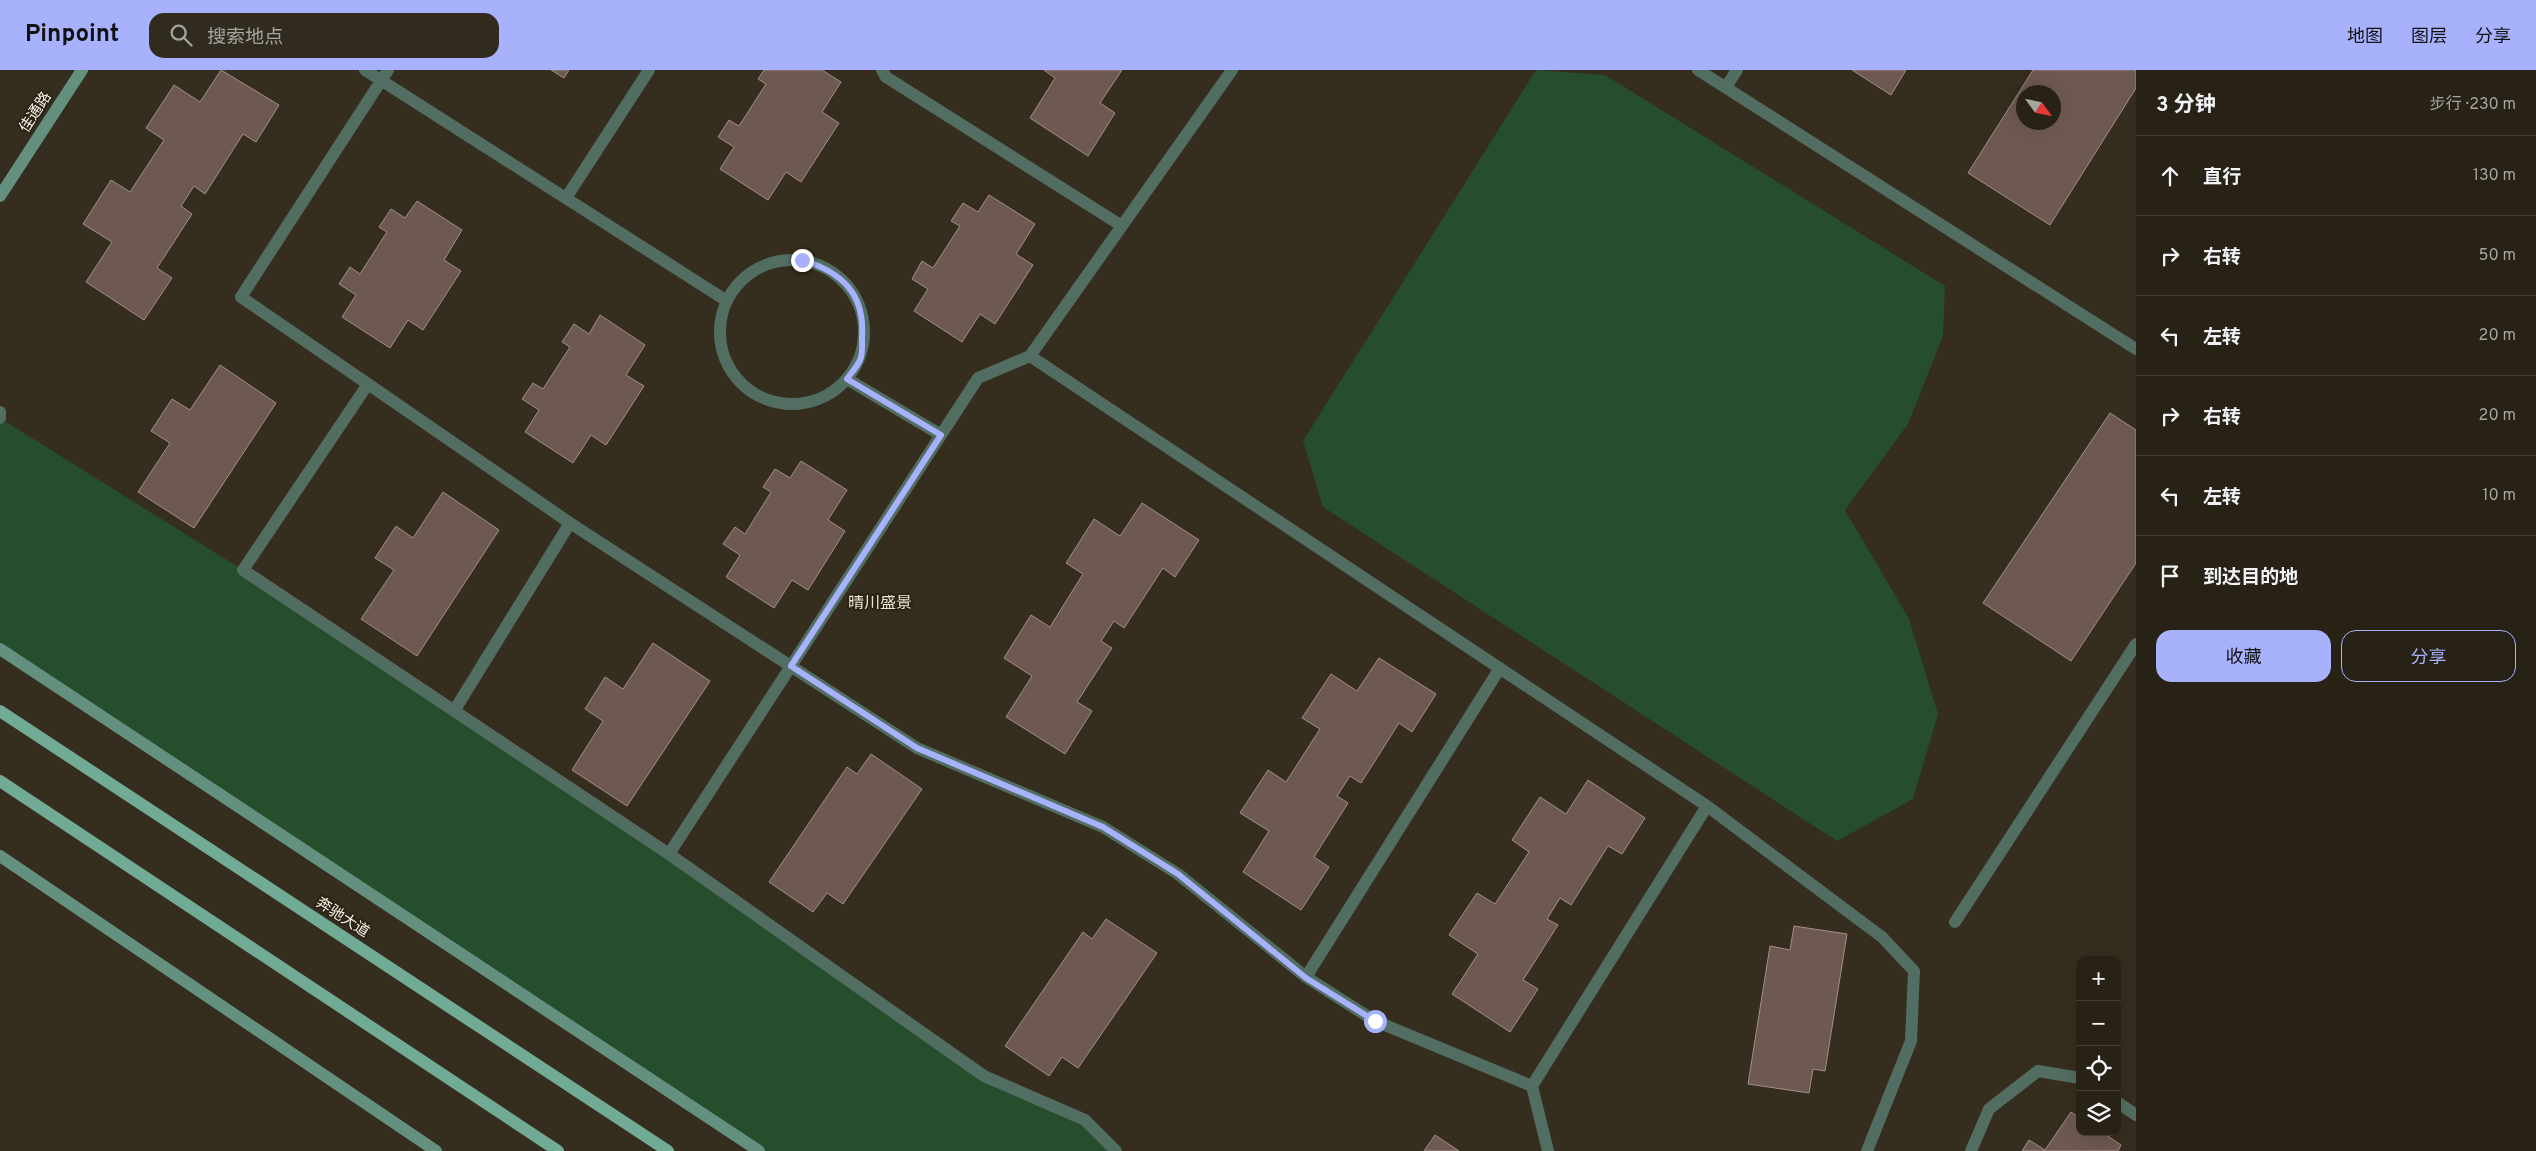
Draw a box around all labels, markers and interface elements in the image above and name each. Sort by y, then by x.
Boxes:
search box [149,13,499,58]
text: Pinpoint [25,20,119,50]
icon: search [167,21,195,49]
text: 搜索地点 [207,26,283,50]
text: 地图 [2347,26,2383,49]
text: 图层 [2411,26,2447,49]
text: 分享 [2475,26,2511,49]
north arrow [2016,85,2061,130]
street label: 佳通路 [16,89,56,137]
text: 3 分钟 [2156,92,2216,119]
text: 步行 · 230 m [2430,95,2516,115]
icon: ahead [2156,162,2184,190]
text: 直行 [2203,166,2241,190]
text: 130 m [2473,166,2516,186]
icon: right [2156,242,2184,270]
text: 右转 [2203,246,2241,270]
text: 50 m [2479,246,2516,266]
route end [791,249,814,272]
icon: left [2156,322,2184,350]
text: 左转 [2203,326,2241,350]
text: 20 m [2479,326,2516,346]
icon: right [2156,402,2184,430]
text: 右转 [2203,406,2241,430]
text: 20 m [2479,406,2516,426]
icon: left [2156,482,2184,510]
text: 左转 [2203,486,2241,510]
text: 10 m [2482,486,2516,506]
icon: arrive [2156,562,2184,590]
text: 到达目的地 [2203,566,2298,590]
district label: 晴川盛景 [848,594,912,614]
button: 收藏 [2156,630,2331,682]
button: 分享 [2341,630,2516,682]
street label: 奔驰大道 [312,894,373,943]
map controls [2076,956,2121,1136]
button: + [2076,956,2121,1001]
button: − [2076,1001,2121,1046]
route start [1364,1010,1387,1033]
button: locate [2076,1046,2121,1091]
button: layers [2076,1091,2121,1136]

